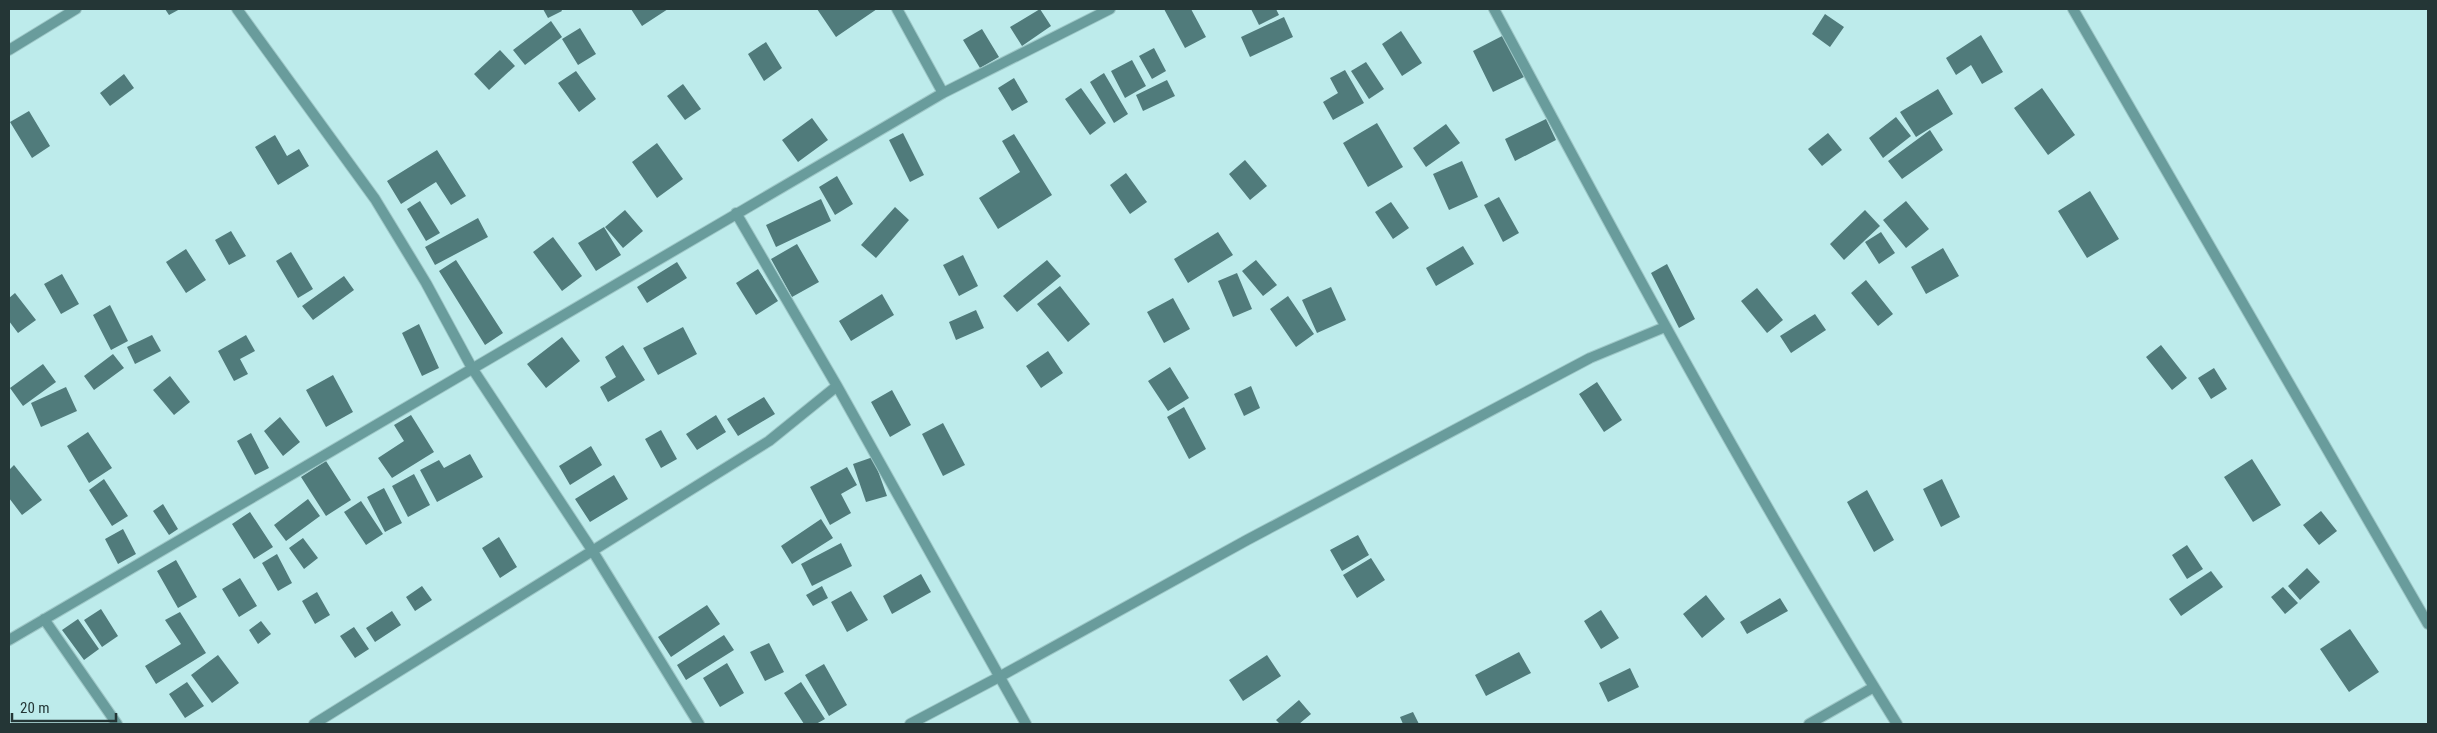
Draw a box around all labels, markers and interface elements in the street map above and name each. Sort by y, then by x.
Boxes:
scale bar [12,690,116,722]
text: 20 m [20,699,50,717]

